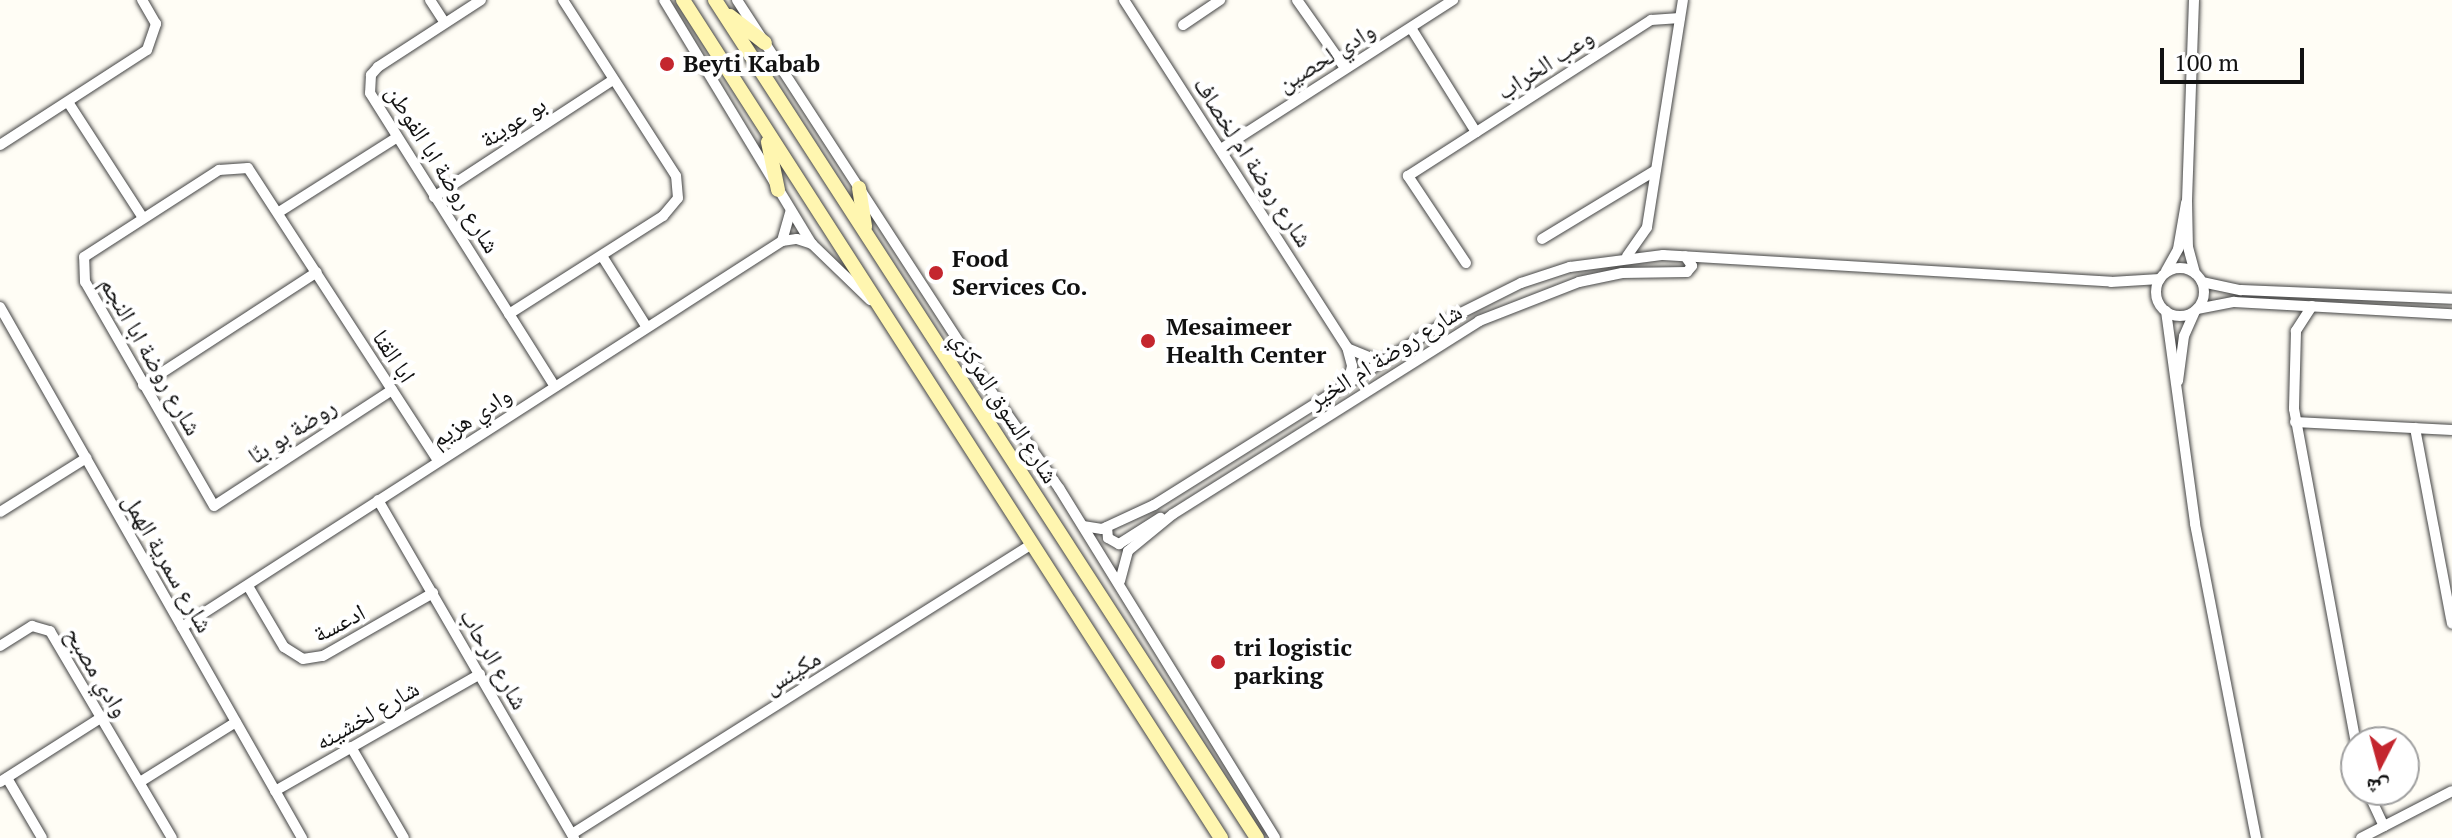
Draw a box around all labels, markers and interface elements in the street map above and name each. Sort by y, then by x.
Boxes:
street label: وادي لحصين [1272,16,1380,98]
street label: وعب الخراب [1491,22,1599,106]
scale bar [2164,32,2308,82]
text: 100 m [2174,46,2239,78]
place label: Beyti Kabab [683,50,820,78]
marker: Beyti Kabab [658,55,676,73]
street label: شارع روضة ام لخصاف [1187,72,1319,252]
street label: شارع روضة ابا الفوطن [380,80,506,258]
street label: بو عوينة [475,90,551,154]
place label: Food Services Co. [952,245,1088,301]
marker: Food Services Co. [927,264,945,282]
street label: شارع روضة ابا النجم [94,272,208,440]
street label: شارع روضة ام الخير [1303,297,1467,415]
place label: Mesaimeer Health Center [1166,313,1326,369]
street label: ابا القنا [366,324,422,388]
street label: شارع السوق المركزي [945,325,1065,489]
marker: Mesaimeer Health Center [1137,330,1159,352]
street label: وادي هزيم [425,380,517,454]
street label: روضة بو بنّا [242,392,342,470]
street label: شارع سمرية الهمل [117,488,219,638]
street label: ادعسة [308,597,370,649]
street label: شارع الرحاب [454,603,534,715]
street label: وادي مصبح [59,622,135,722]
place label: tri logistic parking [1234,634,1352,690]
street label: مكينس [758,643,826,701]
marker: tri logistic parking [1209,653,1227,671]
street label: شارع لخشينه [310,674,424,756]
north arrow [2340,726,2420,806]
text: ش [2365,773,2391,804]

